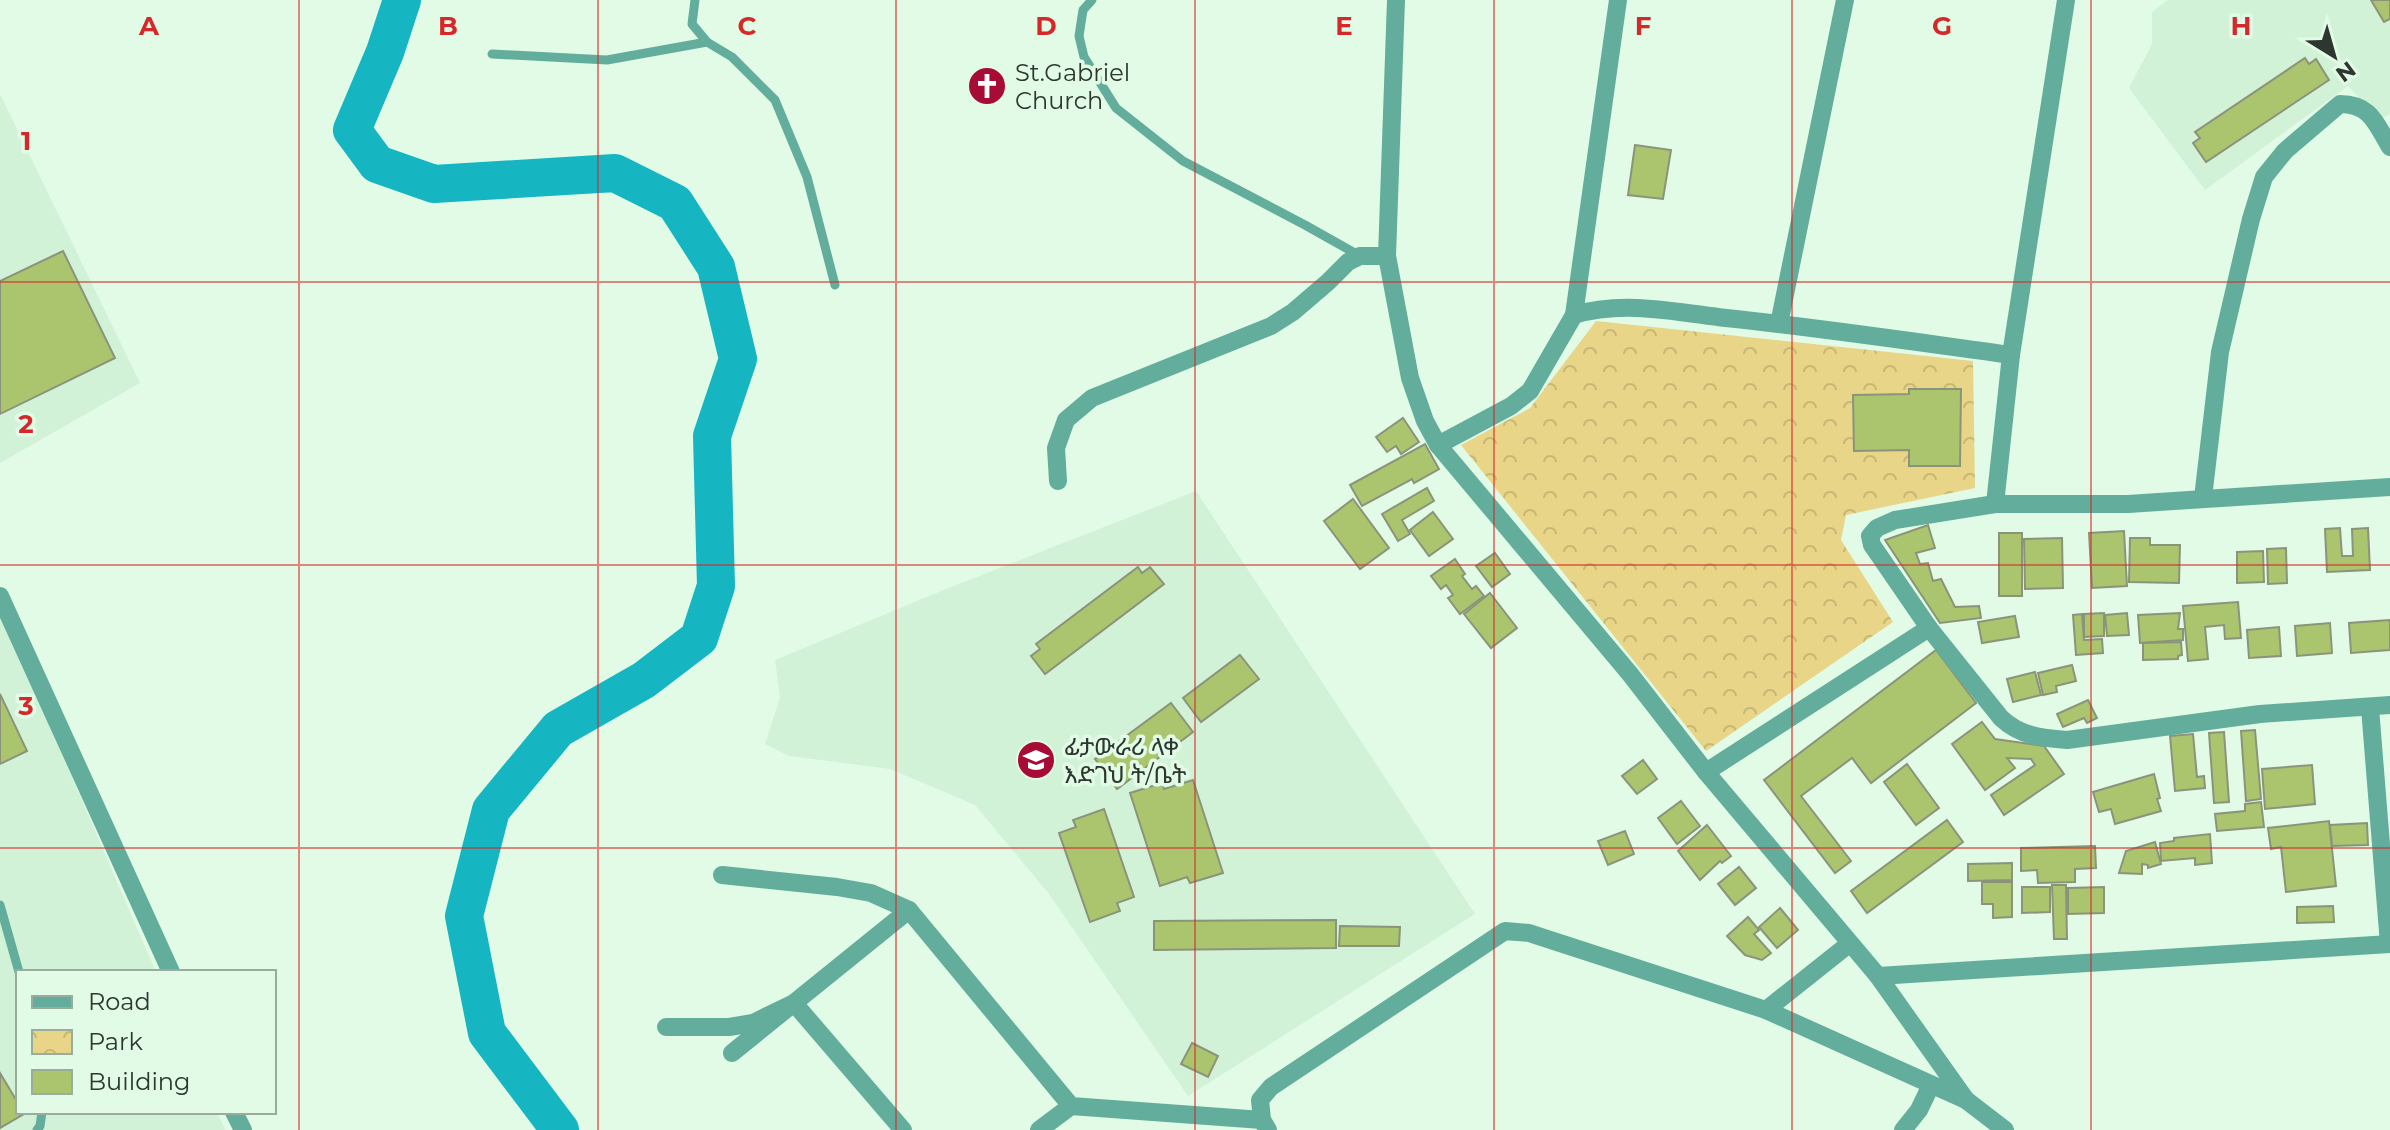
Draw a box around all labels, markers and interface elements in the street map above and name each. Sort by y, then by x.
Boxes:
text: A [138,10,160,42]
text: B [438,10,458,42]
text: C [738,10,757,42]
text: D [1035,10,1057,42]
text: E [1335,10,1353,42]
text: F [1635,10,1651,42]
text: G [1932,10,1952,42]
text: H [2230,10,2252,42]
north arrow [2294,16,2374,96]
text: N [2331,55,2361,88]
place label: St.Gabriel Church [1015,58,1130,115]
church icon: St.Gabriel Church [966,65,1008,107]
text: 1 [21,125,31,157]
text: 2 [18,408,34,440]
text: 3 [17,690,34,722]
place label: ፊታውራሪ ላቀ እድገህ ት/ቤት [1064,732,1187,789]
school or university icon: ፊታውራሪ ላቀ እድገህ ት/ቤት [1015,739,1057,781]
legend [16,970,276,1114]
text: Road [88,987,151,1016]
text: Park [88,1027,143,1056]
text: Building [88,1067,191,1096]

